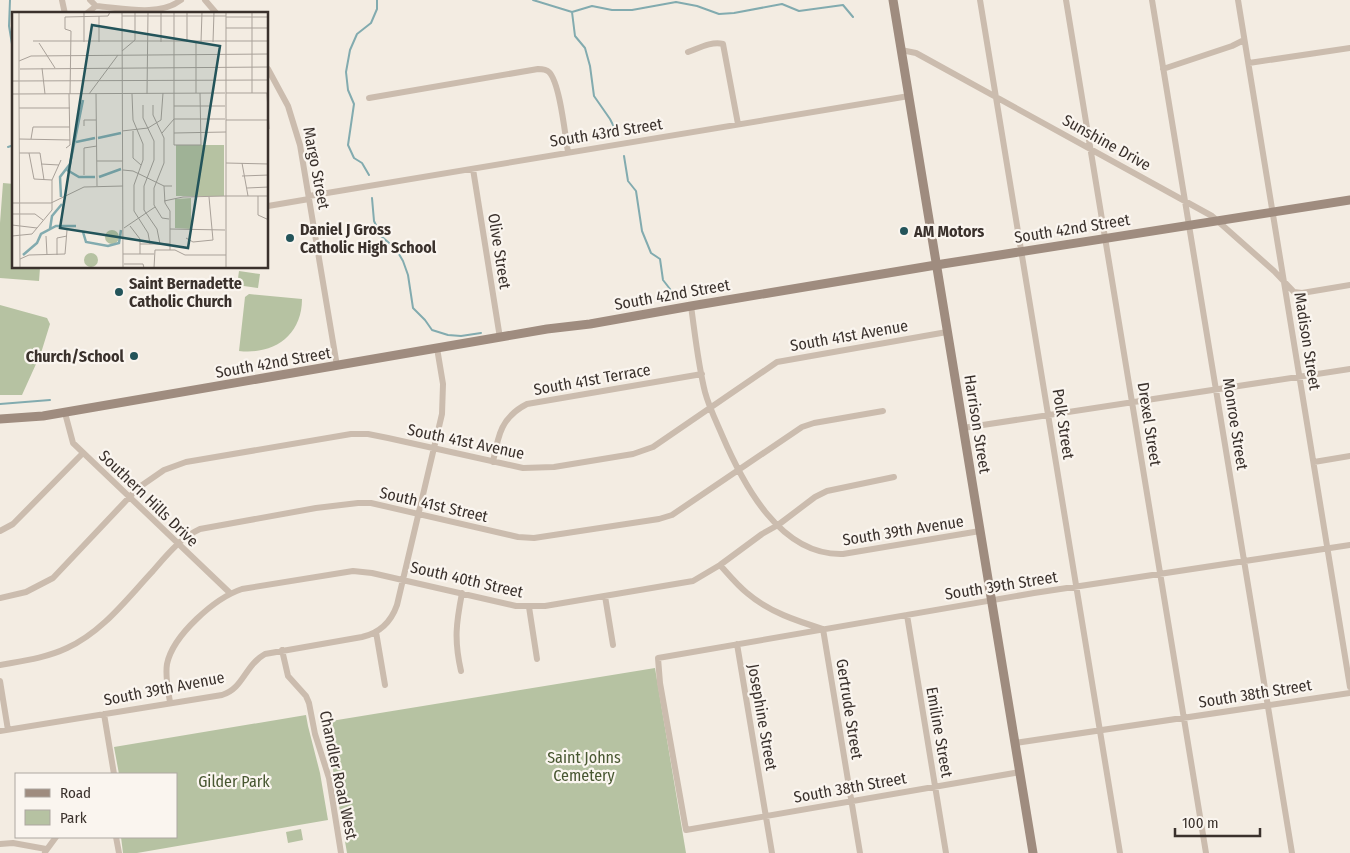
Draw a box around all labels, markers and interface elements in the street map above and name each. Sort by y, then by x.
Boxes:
inset map [12,12,269,269]
street label: Sunshine Drive [1059,110,1154,175]
street label: South 43rd Street [548,114,664,151]
street label: Margo Street [299,125,334,212]
street label: South 42nd Street [1013,210,1132,247]
street label: Olive Street [484,212,515,291]
place label: Daniel J Gross Catholic High School [300,220,437,257]
place label: AM Motors [913,222,984,241]
marker: AM Motors [898,225,910,237]
marker: Daniel J Gross Catholic High School [284,232,296,244]
place label: Saint Bernadette Catholic Church [129,274,242,311]
street label: South 42nd Street [613,275,732,314]
marker: Saint Bernadette Catholic Church [113,286,125,298]
street label: Madison Street [1290,291,1325,392]
street label: South 41st Avenue [789,316,910,355]
street label: South 42nd Street [214,343,333,382]
place label: Church/School [26,347,125,366]
marker: Church/School [128,350,140,362]
street label: South 41st Terrace [532,360,652,399]
street label: Harrison Street [960,373,995,475]
street label: Monroe Street [1219,377,1252,472]
street label: Drexel Street [1134,381,1166,468]
street label: Polk Street [1049,387,1079,461]
street label: South 41st Avenue [406,420,526,463]
street label: Southern Hills Drive [95,446,202,551]
street label: South 41st Street [378,483,491,526]
street label: South 39th Avenue [841,512,965,549]
street label: South 40th Street [409,557,526,602]
street label: South 39th Street [943,567,1059,604]
street label: Gertrude Street [832,657,867,761]
street label: Josephine Street [744,662,781,773]
street label: South 39th Avenue [102,667,226,710]
street label: South 38th Street [1197,675,1314,712]
street label: Emiline Street [922,685,957,779]
street label: Chandler Road West [316,709,362,842]
park label: Saint Johns Cemetery [547,748,621,785]
street label: South 38th Street [792,768,909,807]
park label: Gilder Park [198,772,270,791]
legend [15,773,178,838]
text: Road [60,784,91,802]
scale bar [1175,806,1260,838]
text: Park [60,809,87,827]
text: 100 m [1182,814,1219,832]

